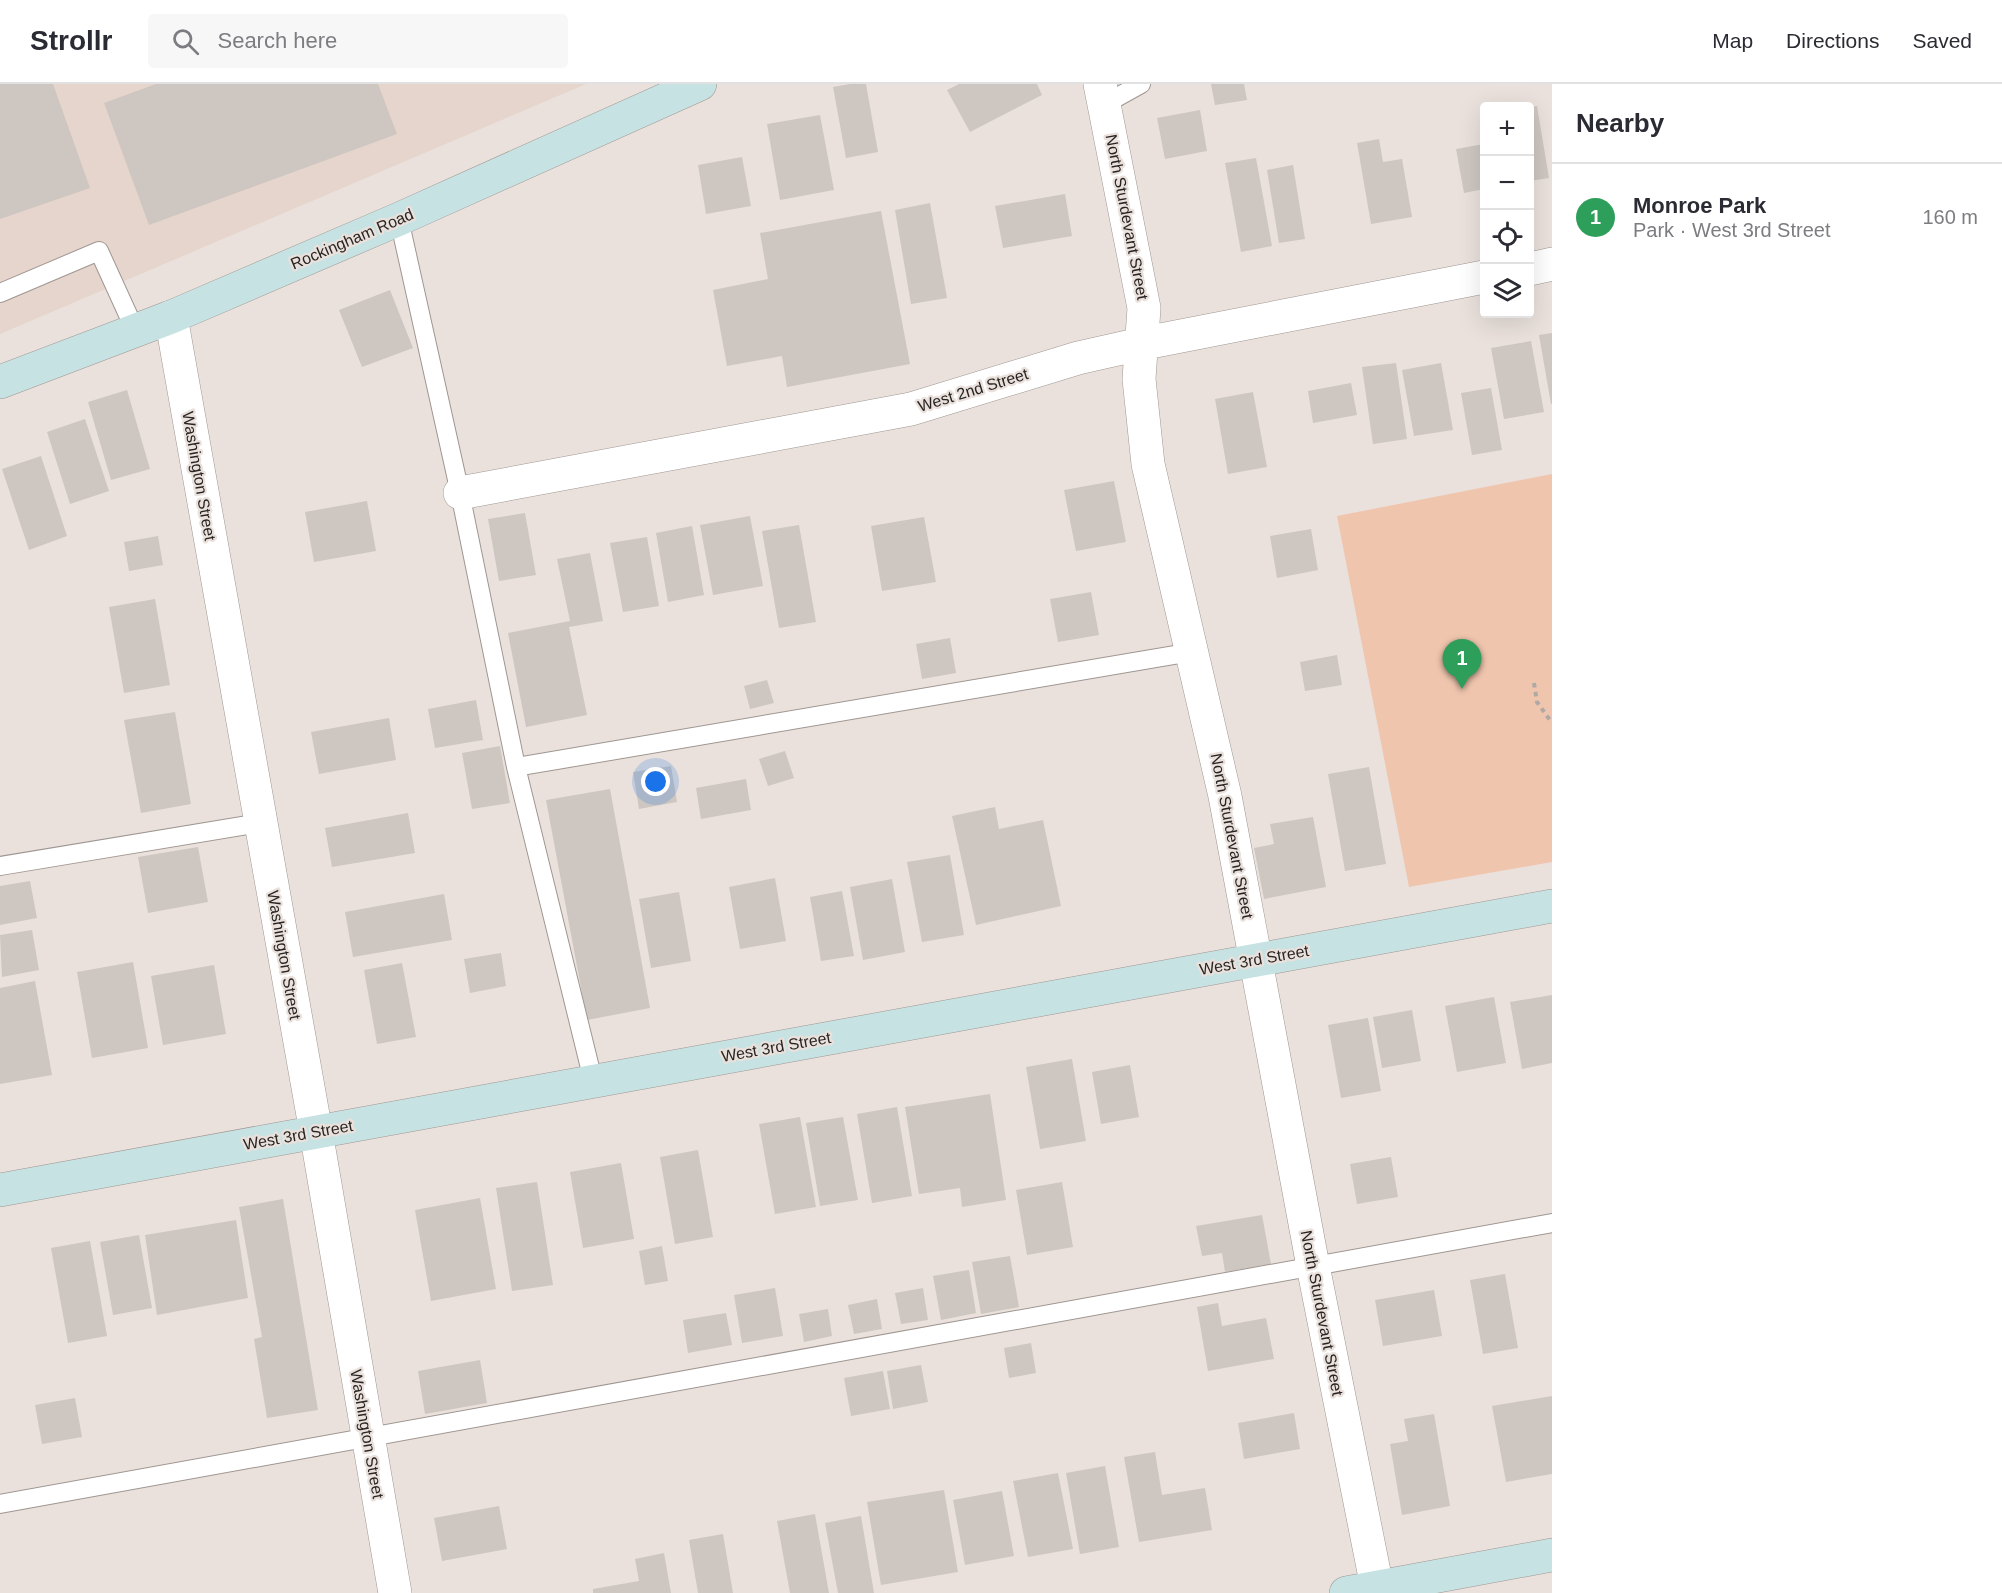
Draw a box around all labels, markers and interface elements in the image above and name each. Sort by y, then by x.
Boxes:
search box [148,14,568,68]
text: Strollr [30,25,112,56]
icon: search [169,25,202,58]
text: Search here [217,28,337,53]
text: Map [1712,29,1753,52]
text: Directions [1786,29,1879,52]
text: Saved [1912,29,1972,52]
map controls [1480,102,1534,318]
button: + [1480,102,1534,156]
text: Nearby [1576,108,1664,138]
street label: North Sturdevant Street [1103,133,1151,302]
button: − [1480,156,1534,210]
text: Monroe Park [1633,193,1766,218]
street label: Rockingham Road [288,205,416,273]
text: 1 [1590,206,1601,228]
text: 160 m [1922,206,1978,228]
button: locate [1480,210,1534,264]
text: Park · West 3rd Street [1633,219,1830,241]
button: layers [1480,264,1534,318]
street label: West 2nd Street [916,365,1031,415]
street label: Washington Street [179,410,219,543]
pin: 1 [1442,640,1482,689]
street label: North Sturdevant Street [1208,752,1256,921]
your location [641,767,670,796]
street label: Washington Street [264,889,304,1022]
street label: West 3rd Street [1198,942,1311,978]
street label: West 3rd Street [720,1029,833,1065]
street label: West 3rd Street [242,1117,355,1153]
street label: North Sturdevant Street [1298,1229,1346,1398]
street label: Washington Street [347,1368,387,1501]

